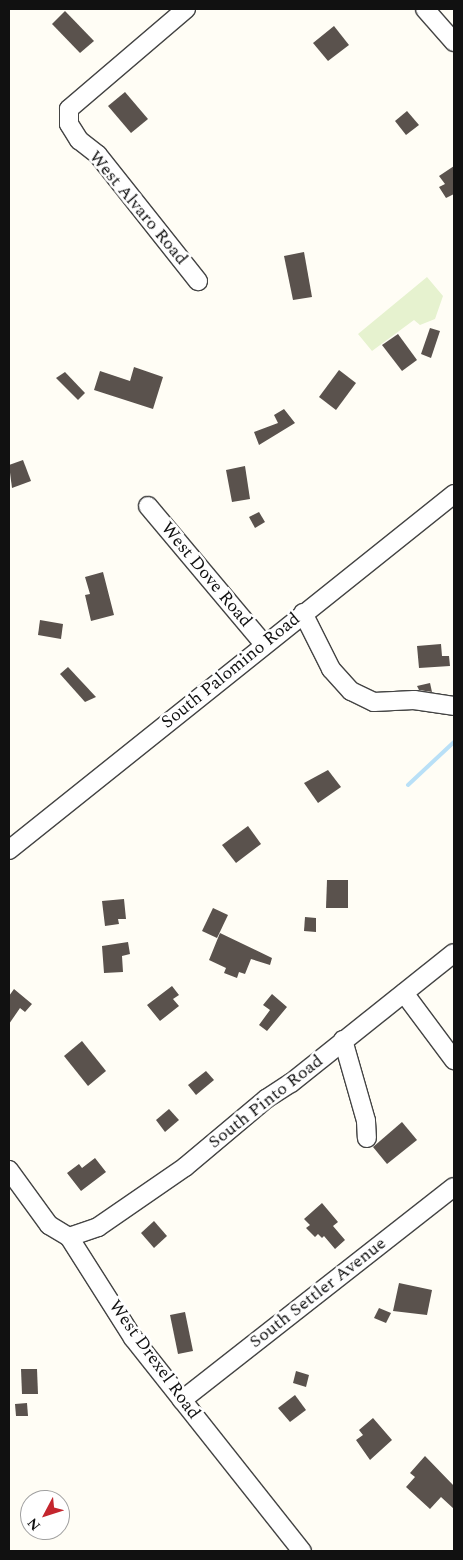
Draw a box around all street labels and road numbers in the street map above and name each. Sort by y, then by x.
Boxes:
street label: West Alvaro Road [84,146,192,270]
street label: West Dove Road [156,518,256,632]
street label: South Palomino Road [157,608,305,734]
street label: South Pinto Road [204,1050,328,1154]
street label: South Settler Avenue [245,1233,391,1353]
street label: West Drexel Road [104,1296,204,1424]

